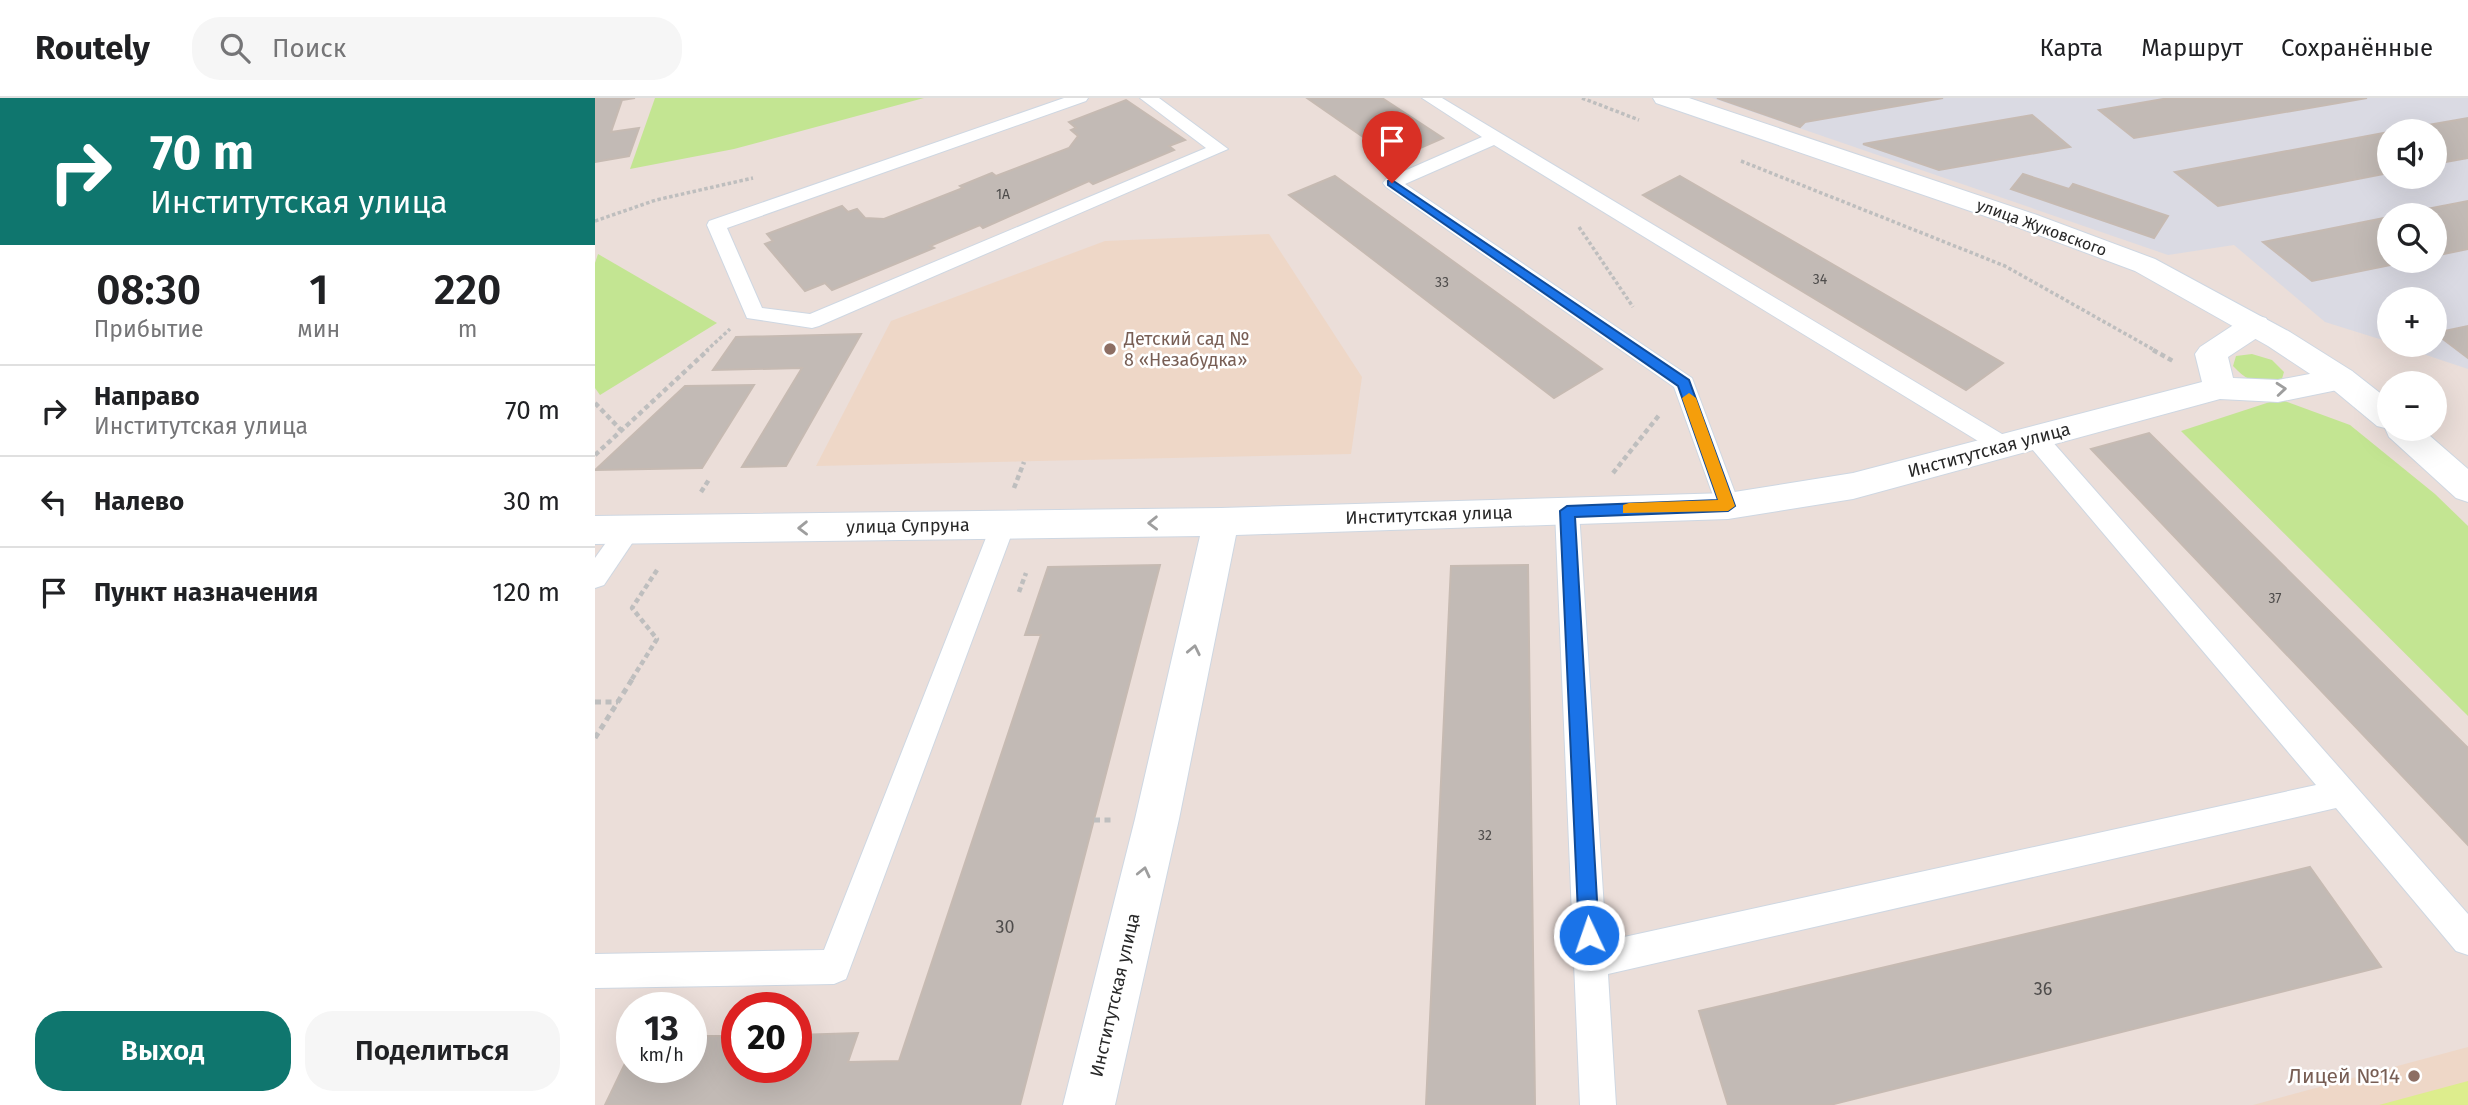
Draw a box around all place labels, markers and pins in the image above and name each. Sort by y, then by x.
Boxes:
pin [1362,111,1422,183]
place label: Детский сад № 8 «Незабудка» [1123,328,1250,371]
marker: Детский сад № 8 «Незабудка» [1102,341,1118,357]
place label: Лицей №14 [2288,1063,2400,1089]
marker: Лицей №14 [2406,1068,2422,1084]

